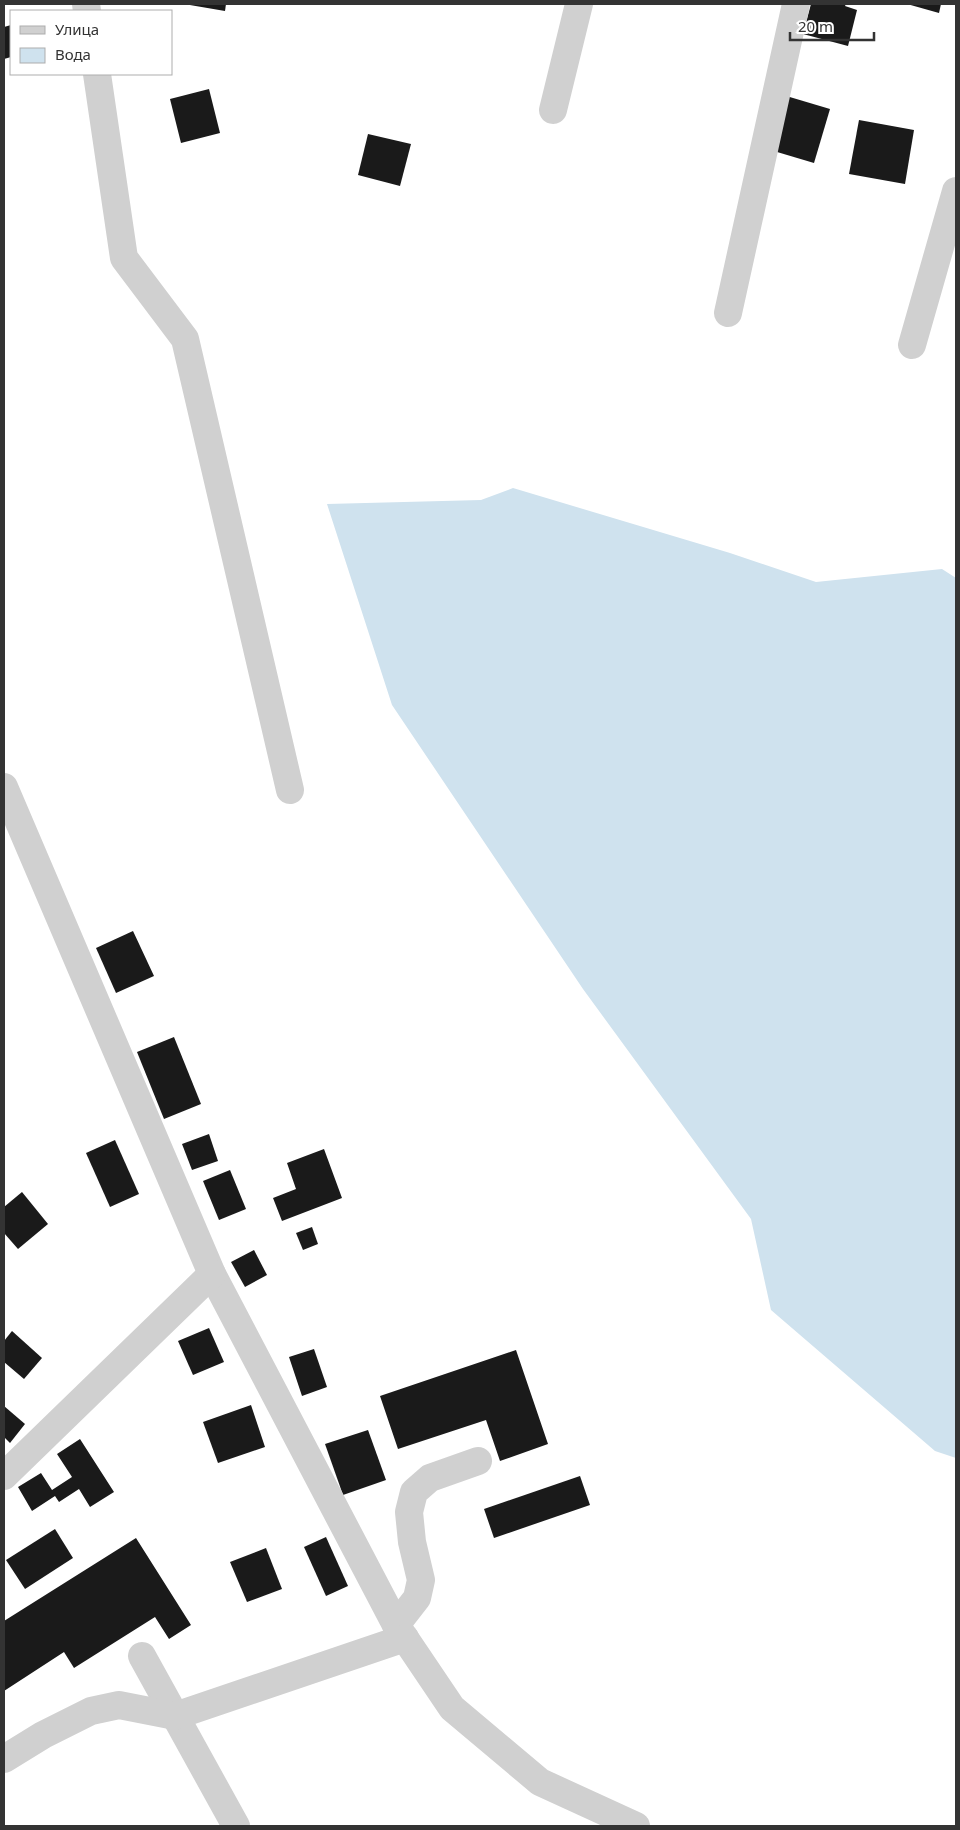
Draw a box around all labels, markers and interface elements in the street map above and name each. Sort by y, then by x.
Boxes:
legend [10,10,172,75]
scale bar [790,10,874,42]
text: 20 m [798,16,833,36]
text: Улица [55,19,99,39]
text: Вода [55,44,91,64]

